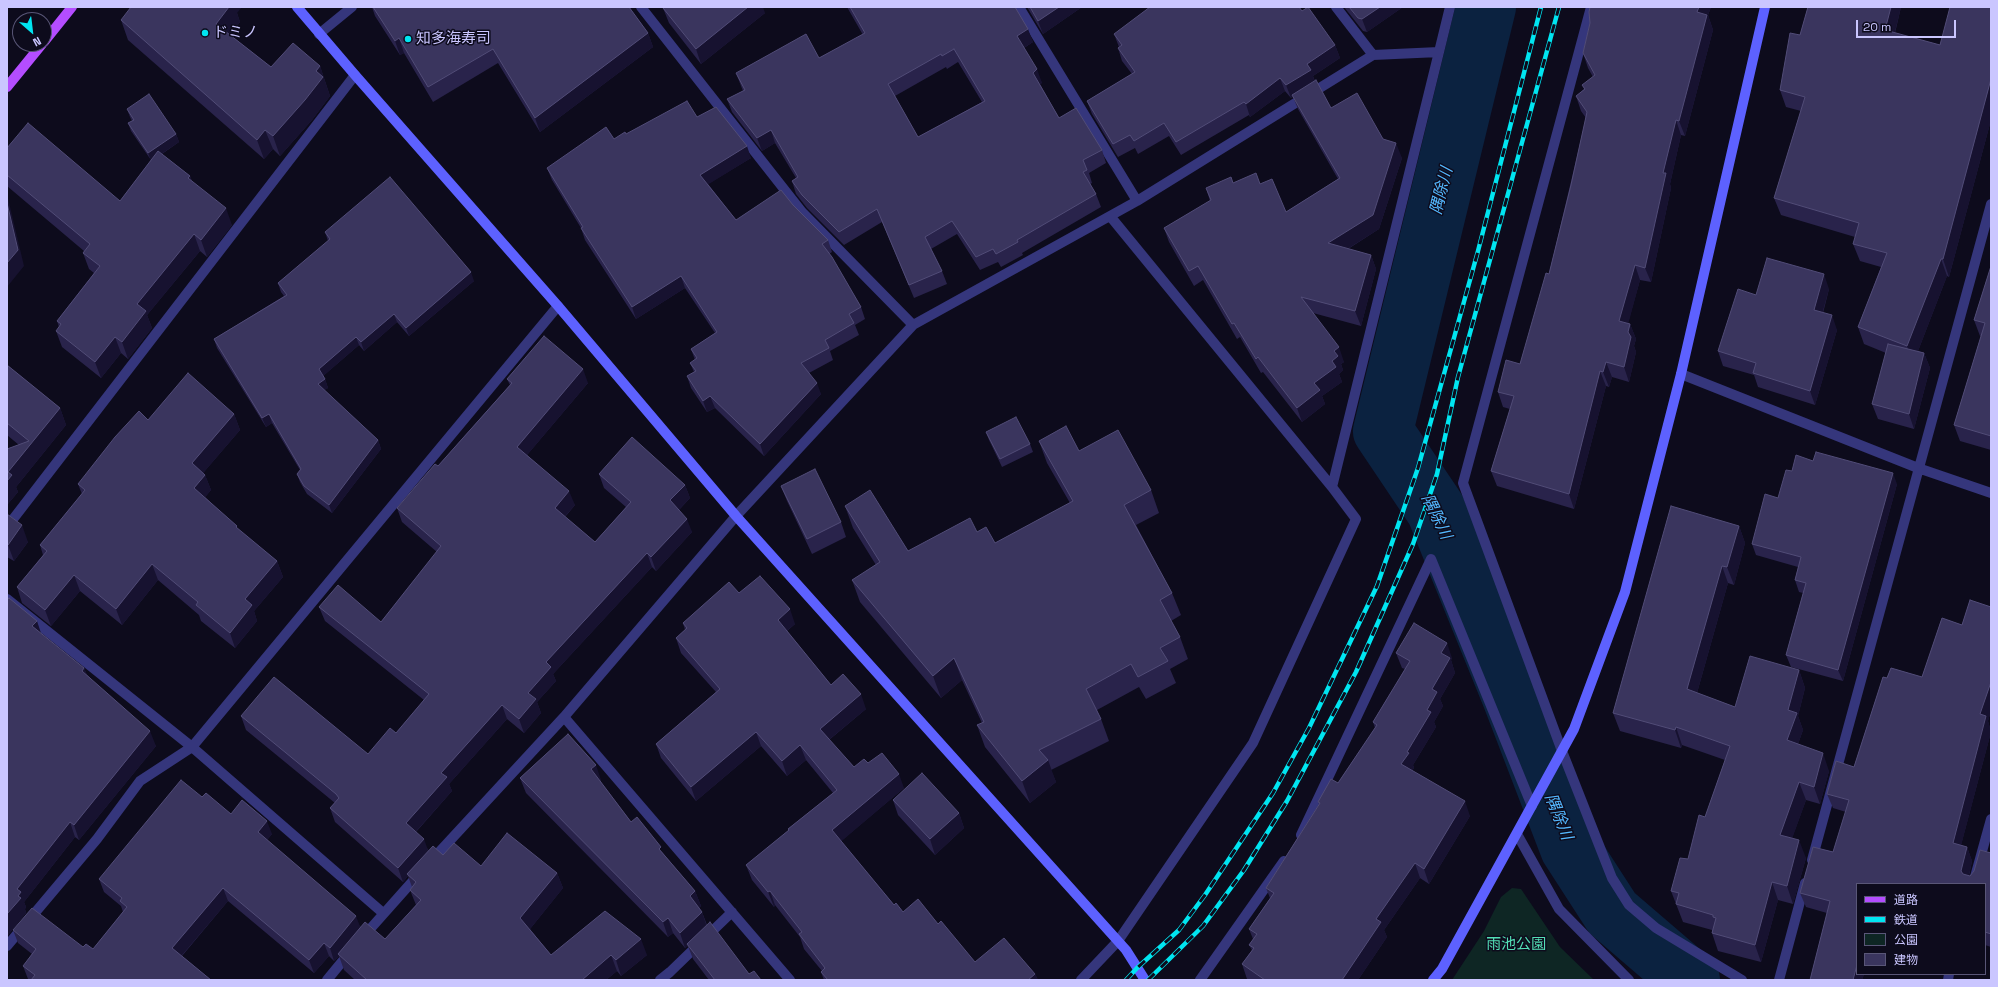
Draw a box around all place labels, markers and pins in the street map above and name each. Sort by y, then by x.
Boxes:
place label: ドミノ [213,24,258,42]
marker: ドミノ [200,28,210,38]
place label: 知多海寿司 [416,30,491,48]
marker: 知多海寿司 [403,34,413,44]

